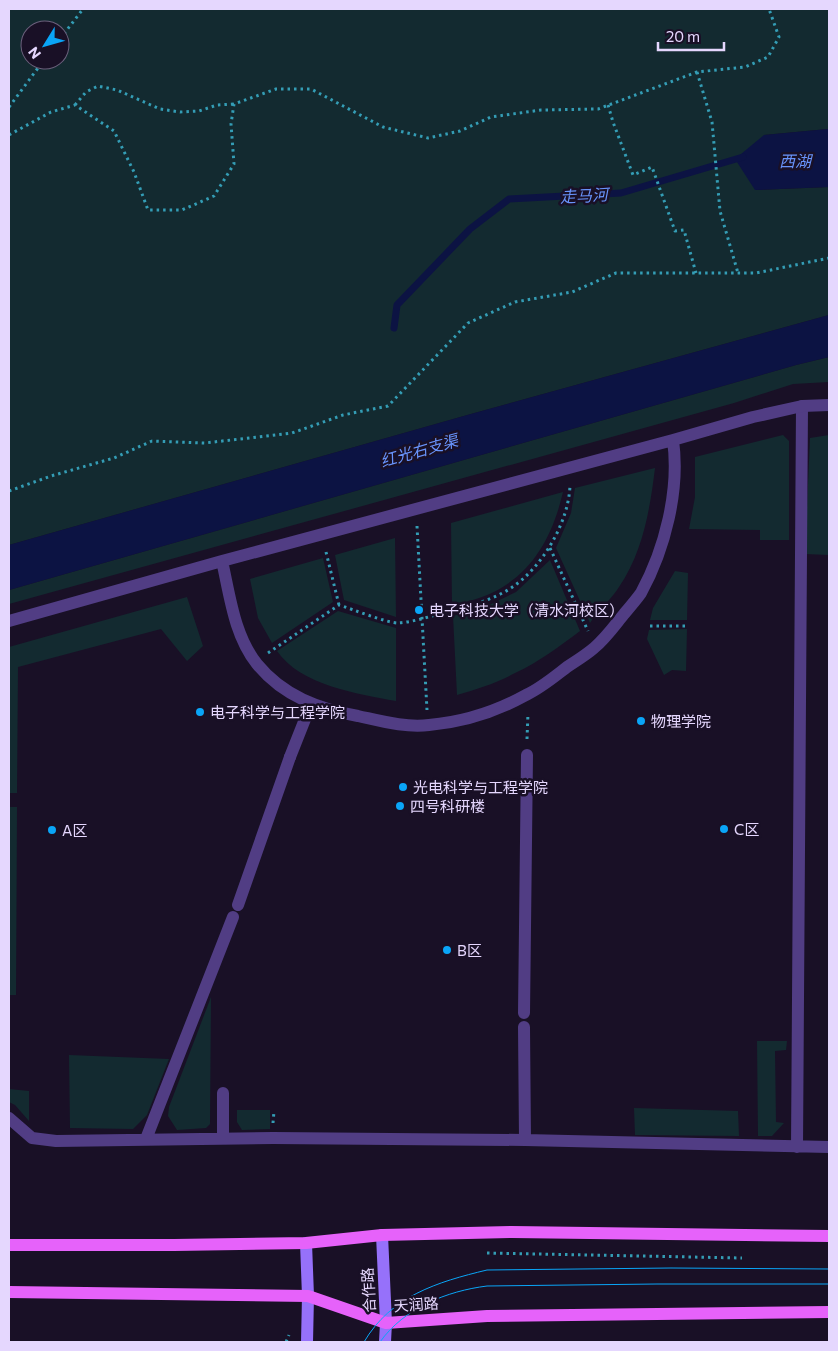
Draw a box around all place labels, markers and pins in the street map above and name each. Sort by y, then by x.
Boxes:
place label: 电子科技大学（清水河校区） [429,601,624,619]
marker: 电子科技大学（清水河校区） [413,604,425,616]
place label: 电子科学与工程学院 [210,703,345,721]
marker: 电子科学与工程学院 [194,706,206,718]
place label: 物理学院 [651,712,711,730]
marker: 物理学院 [635,715,647,727]
place label: 光电科学与工程学院 [413,778,548,796]
marker: 光电科学与工程学院 [397,781,409,793]
place label: 四号科研楼 [410,797,485,815]
marker: 四号科研楼 [394,800,406,812]
place label: C区 [734,820,759,838]
place label: A区 [62,821,87,839]
marker: C区 [718,823,730,835]
marker: A区 [46,824,58,836]
place label: B区 [457,941,482,959]
marker: B区 [441,944,453,956]

